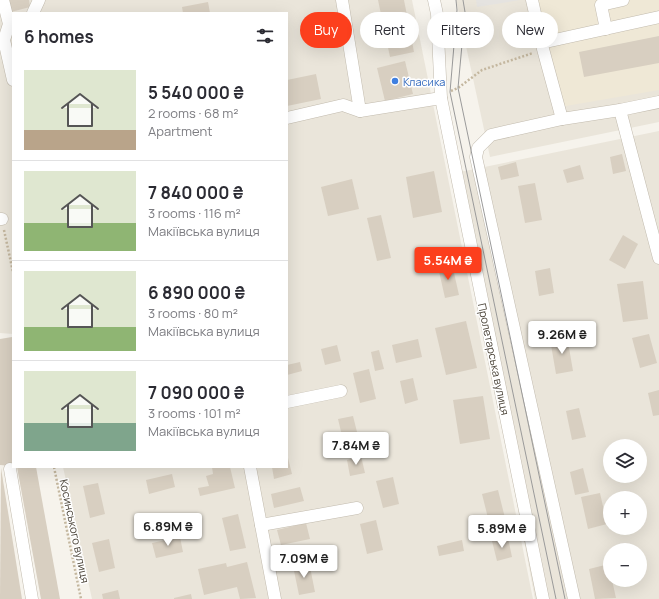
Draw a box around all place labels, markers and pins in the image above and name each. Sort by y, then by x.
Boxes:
place label: Класика [403,74,445,89]
marker: Класика [390,76,400,86]
pin: 5.54M ₴ [411,247,485,281]
pin: 9.26M ₴ [525,321,599,355]
pin: 7.84M ₴ [319,432,393,466]
pin: 6.89M ₴ [131,513,205,547]
pin: 5.89M ₴ [465,515,539,549]
pin: 7.09M ₴ [267,545,341,579]

